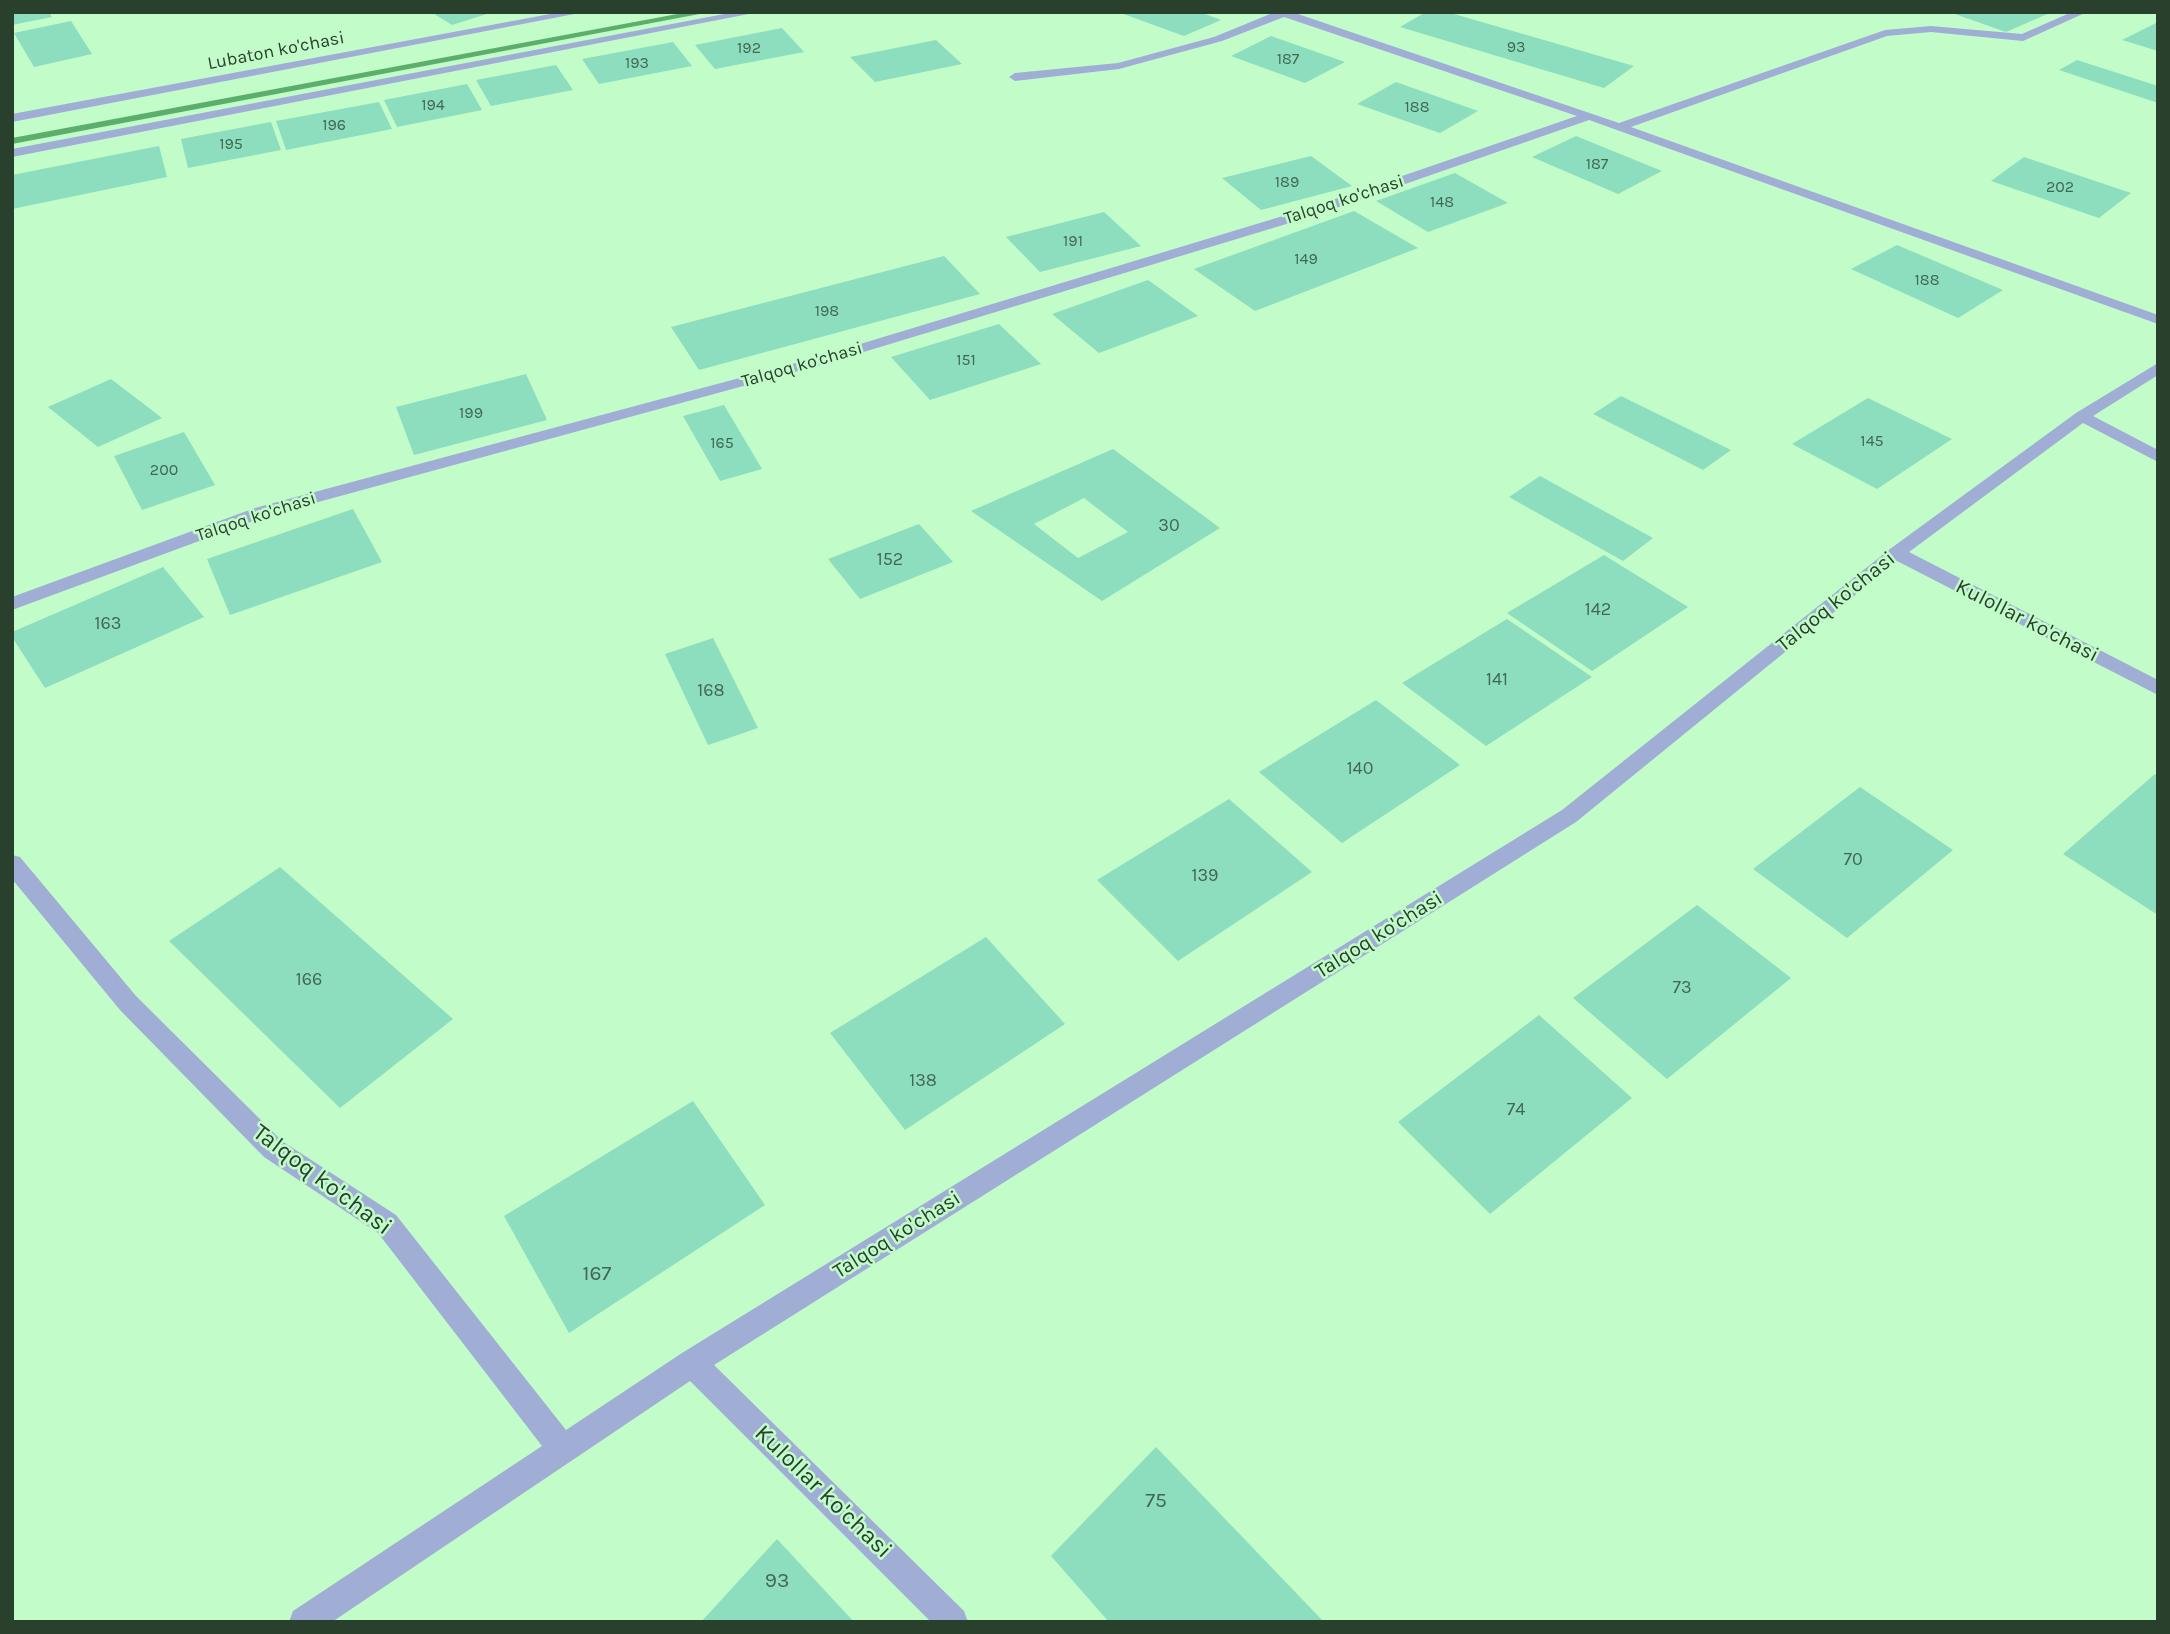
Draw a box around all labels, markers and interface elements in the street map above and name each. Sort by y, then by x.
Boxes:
street label: Lubaton ko'chasi [206,27,346,75]
house number: 93 [1507,37,1525,57]
house number: 192 [737,38,761,58]
house number: 187 [1277,49,1299,69]
house number: 193 [625,53,649,73]
house number: 194 [421,95,445,115]
house number: 188 [1405,97,1429,117]
house number: 196 [322,115,346,135]
house number: 195 [219,134,243,154]
house number: 187 [1586,154,1608,174]
street label: Talqoq ko'chasi [1281,170,1407,230]
house number: 189 [1275,172,1299,192]
house number: 202 [2046,177,2074,197]
house number: 148 [1430,192,1454,212]
house number: 191 [1063,231,1083,251]
house number: 149 [1294,249,1318,269]
house number: 188 [1915,270,1939,290]
house number: 198 [815,301,839,321]
street label: Talqoq ko'chasi [739,337,865,393]
house number: 151 [956,350,976,370]
house number: 199 [459,403,483,423]
house number: 145 [1860,431,1884,451]
house number: 165 [710,433,734,453]
house number: 200 [150,460,178,480]
street label: Talqoq ko'chasi [193,487,319,547]
house number: 30 [1158,515,1180,537]
street label: Talqoq ko'chasi [1771,546,1901,658]
house number: 152 [877,549,903,571]
street label: Kulollar ko'chasi [1951,574,2103,668]
house number: 142 [1585,599,1611,621]
house number: 163 [95,613,121,635]
house number: 141 [1486,669,1508,691]
house number: 168 [697,680,725,702]
house number: 140 [1347,758,1373,780]
house number: 70 [1843,849,1863,871]
house number: 139 [1191,865,1219,887]
street label: Talqoq ko'chasi [1311,886,1447,984]
house number: 166 [296,969,322,991]
house number: 73 [1672,977,1692,999]
house number: 138 [909,1070,937,1092]
house number: 74 [1507,1099,1525,1121]
street label: Talqoq ko'chasi [247,1118,397,1242]
street label: Talqoq ko'chasi [829,1186,965,1284]
house number: 167 [583,1261,611,1287]
street label: Kulollar ko'chasi [748,1419,898,1565]
house number: 75 [1145,1488,1167,1514]
house number: 93 [765,1568,789,1594]

